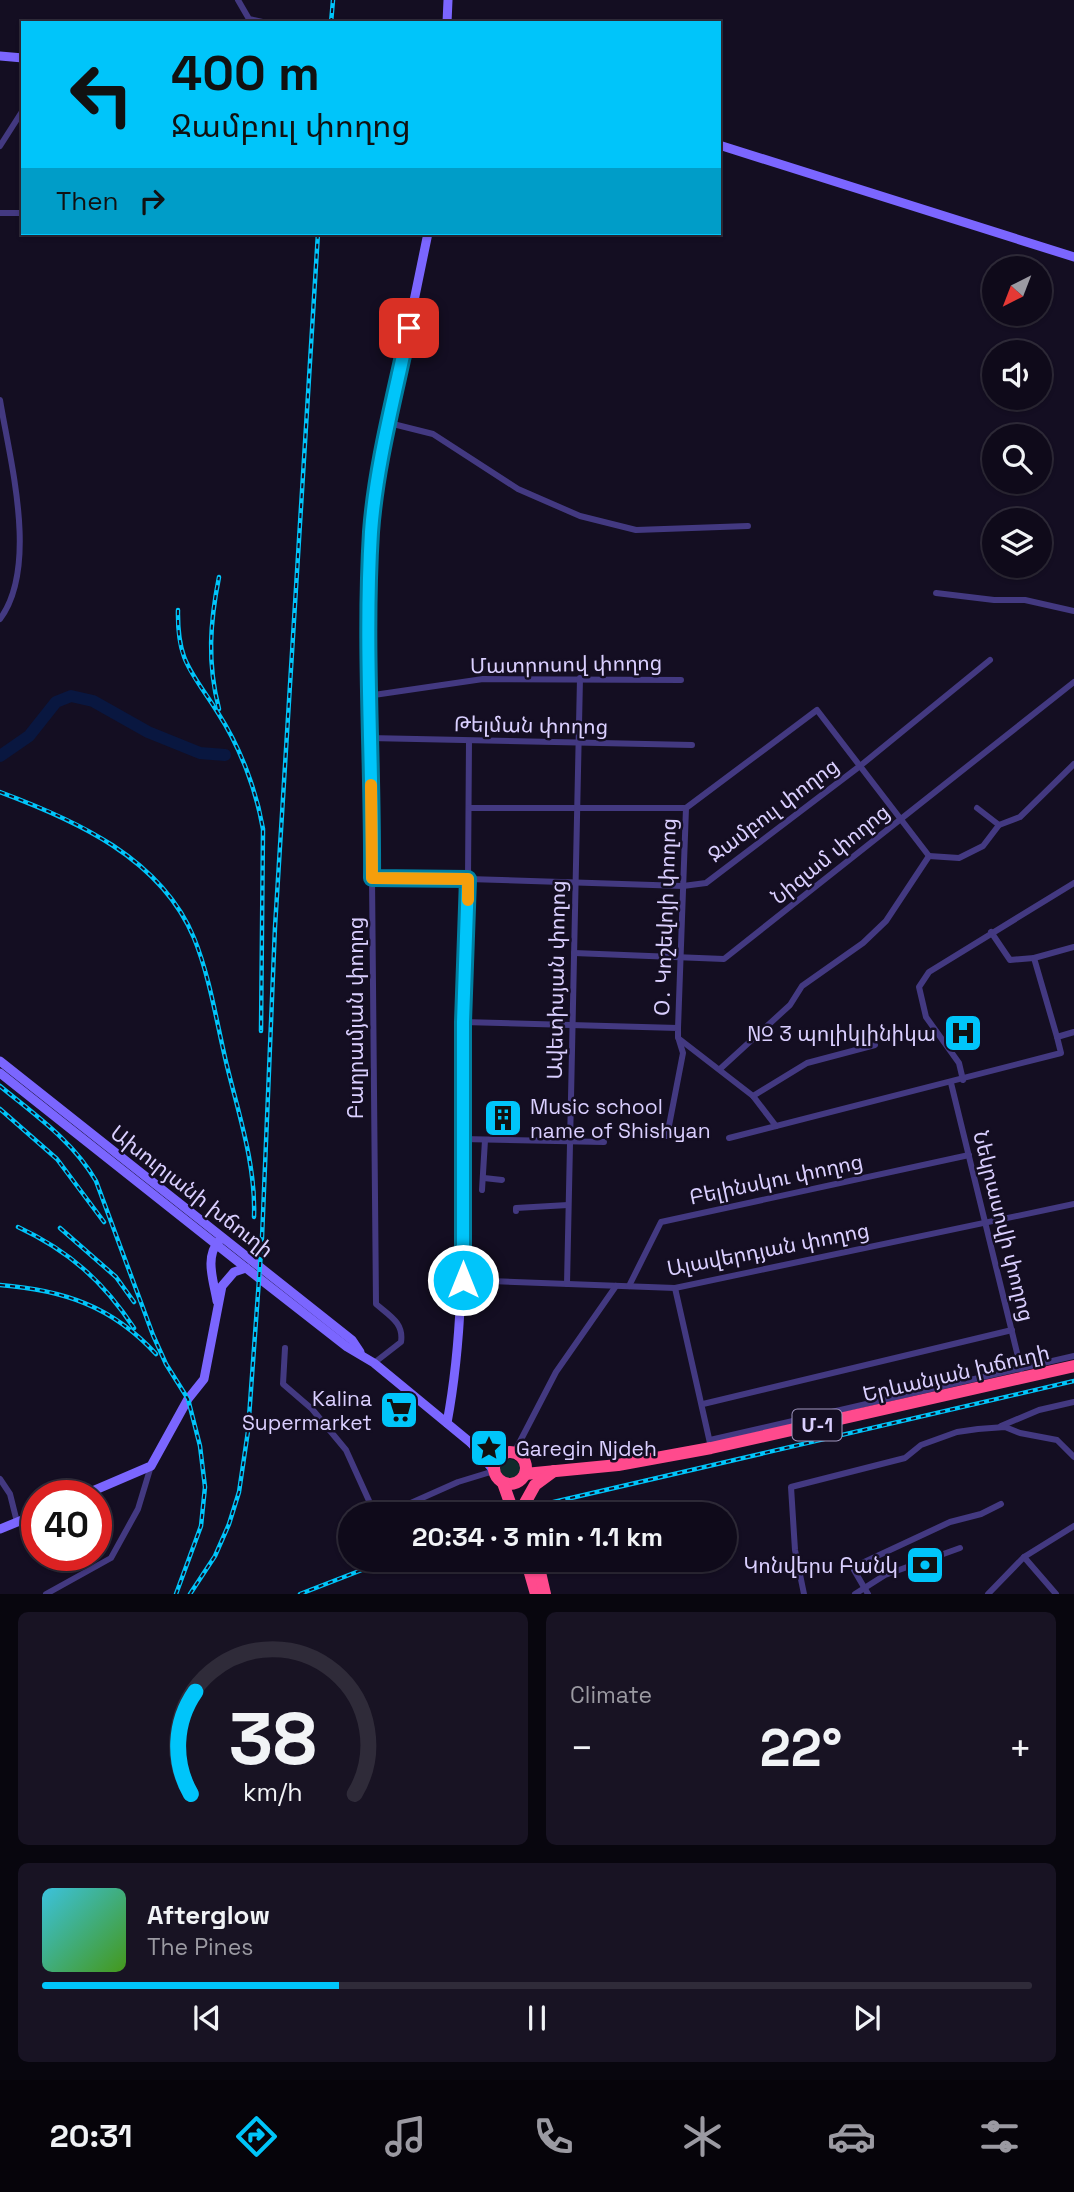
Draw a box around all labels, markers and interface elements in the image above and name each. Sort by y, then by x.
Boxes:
text: 400 m [171,42,320,104]
icon: left [56,49,147,140]
text: Ջամբուլ փողոց [171,106,411,146]
icon: right [133,182,171,220]
text: Then [56,184,119,218]
north arrow [982,256,1052,326]
map controls [982,256,1052,578]
pin [379,298,439,358]
icon: arrive [390,309,428,347]
button: sound [982,340,1052,410]
button: search [982,424,1052,494]
button: layers [982,508,1052,578]
street label: Մատրոսով փողոց [470,649,662,679]
street label: Թելման փողոց [454,710,608,740]
street label: Ջամբուլ փողոց [702,752,844,868]
street label: Նիզամ փողոց [765,798,895,910]
street label: Օ․ Կոշեվոյի փողոց [648,817,682,1017]
street label: Ավետիսյան փողոց [541,880,571,1080]
street label: Բաղրամյան փողոց [342,917,369,1119]
hospital icon: № 3 պոլիկլինիկա [942,1012,984,1054]
place label: № 3 պոլիկլինիկա [747,1020,936,1047]
place label: Music school name of Shishyan [530,1093,711,1144]
building icon: Music school name of Shishyan [482,1097,524,1139]
street label: Ախուրյանի խճուղի [105,1119,279,1263]
street label: Նեկրասովի փողոց [967,1128,1041,1324]
street label: Բելինսկու փողոց [687,1147,865,1211]
street label: Ալավերդյան փողոց [665,1216,871,1282]
position arrow [426,1243,500,1317]
street label: Երևանյան խճուղի [860,1338,1052,1408]
place label: Kalina Supermarket [242,1385,372,1436]
supermarket icon: Kalina Supermarket [378,1389,420,1431]
road number: Մ-1 [792,1410,842,1441]
place icon: Garegin Njdeh [468,1427,510,1469]
place label: Garegin Njdeh [516,1435,657,1462]
speed limit sign: 40 [21,1480,112,1571]
text: 20:34 · 3 min · 1.1 km [412,1520,663,1554]
bank icon: Կոնվերս Բանկ [904,1544,946,1586]
place label: Կոնվերս Բանկ [743,1552,898,1579]
text: Climate [570,1680,652,1710]
text: 38 [229,1693,317,1786]
text: 22° [760,1715,842,1781]
text: − [570,1724,594,1772]
text: + [1008,1724,1032,1772]
text: km/h [243,1776,303,1808]
text: Afterglow [147,1898,270,1932]
text: The Pines [147,1932,253,1962]
icon: previous [188,1999,226,2037]
icon: pause [518,1999,556,2037]
icon: next [848,1999,886,2037]
icon: directions [232,2112,281,2161]
icon: music [381,2112,430,2161]
icon: phone [529,2112,578,2161]
icon: climate [678,2112,727,2161]
icon: car [827,2112,876,2161]
icon: filters [975,2112,1024,2161]
text: 20:31 [50,2116,132,2156]

